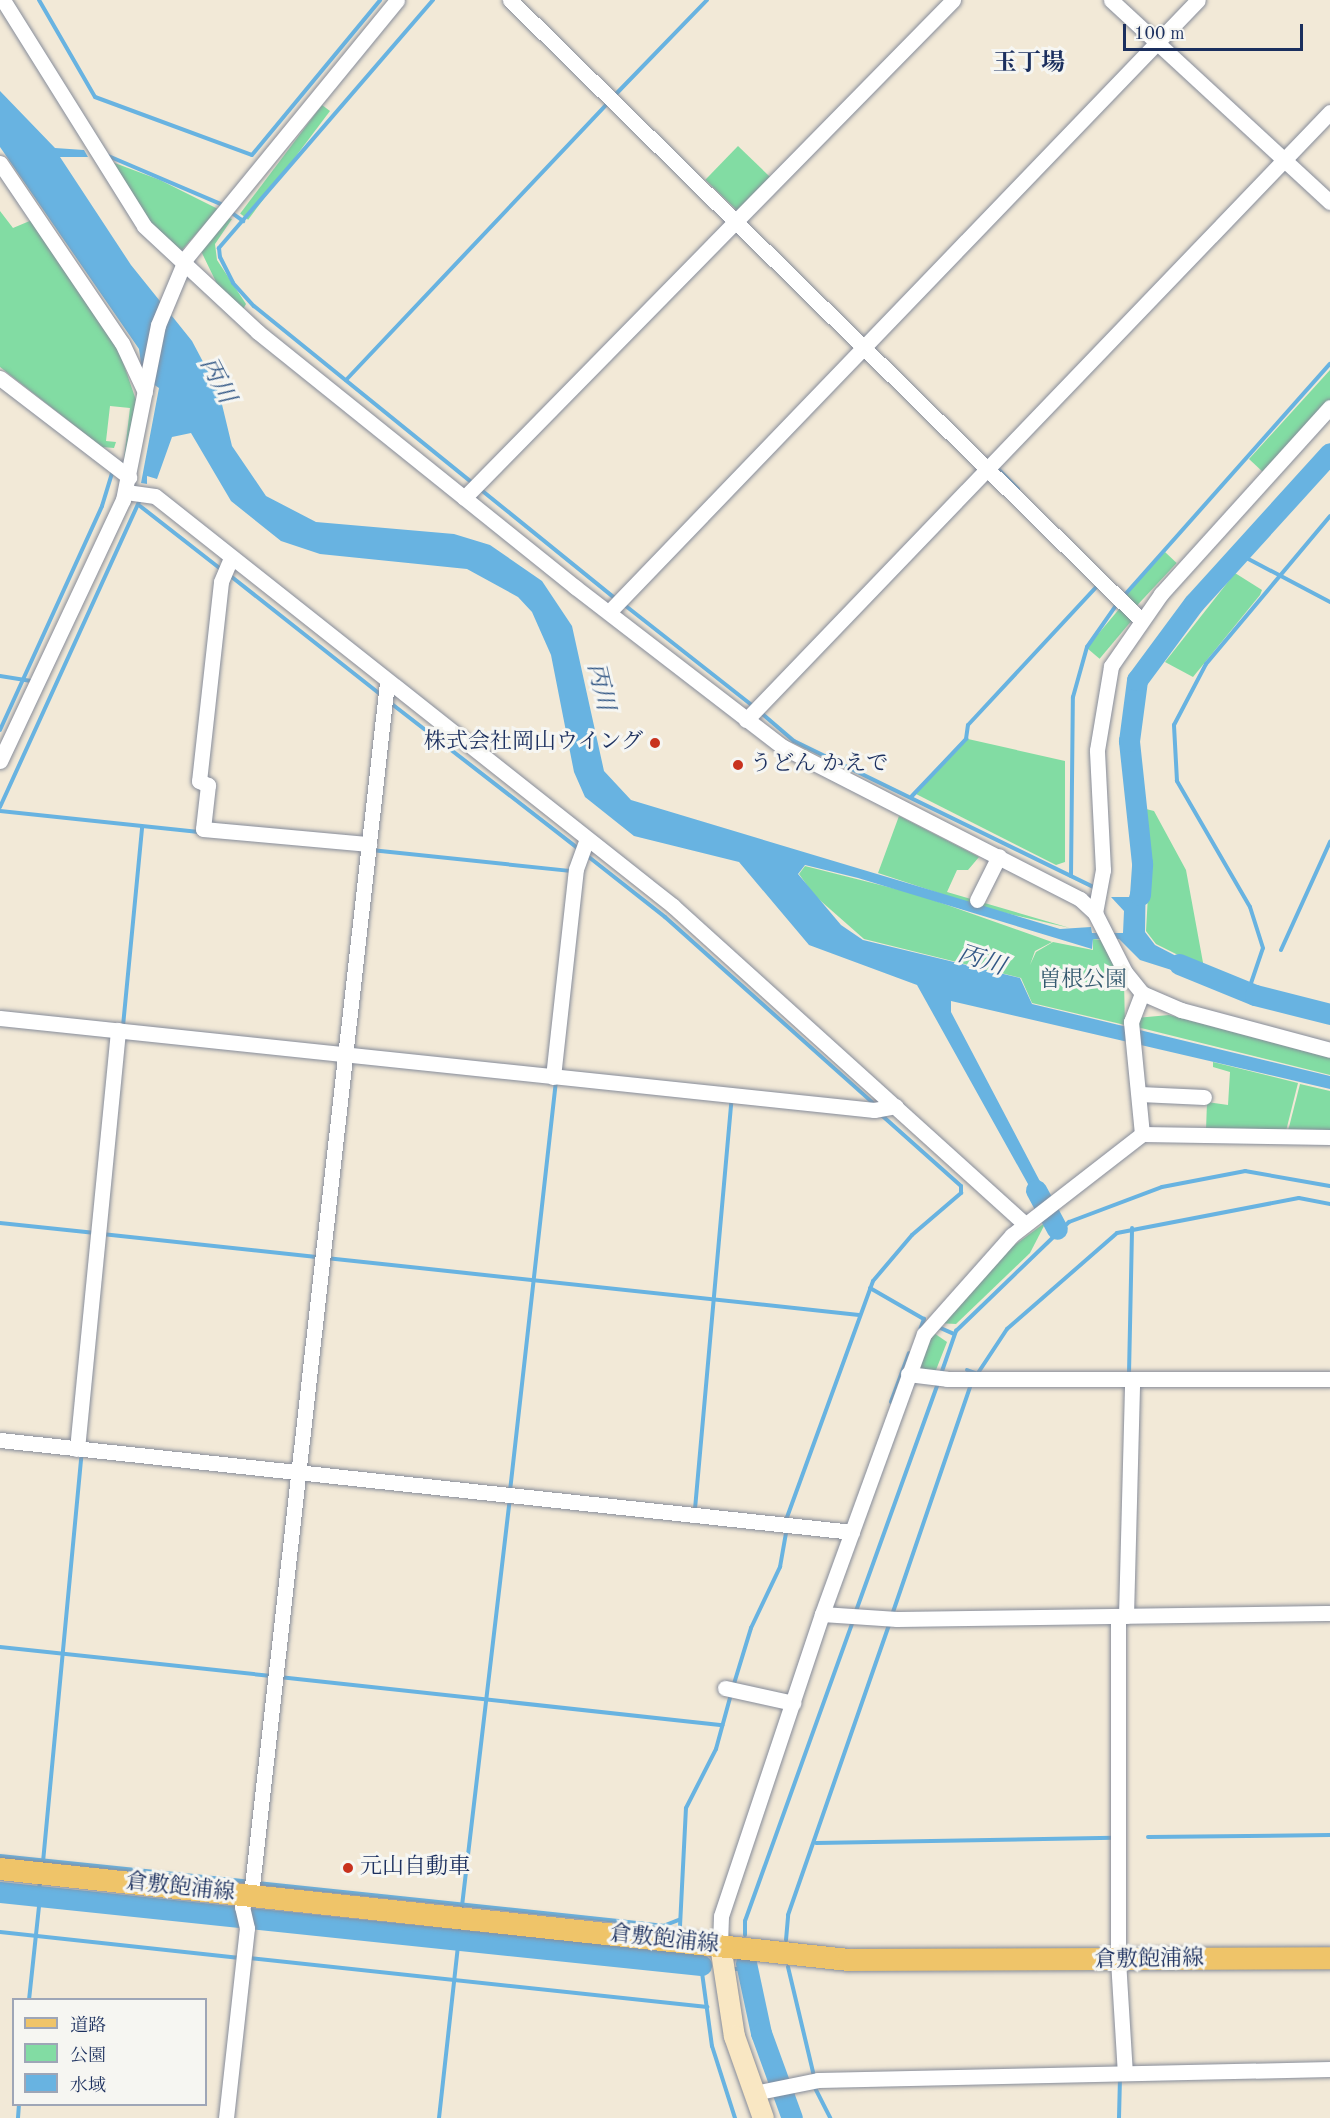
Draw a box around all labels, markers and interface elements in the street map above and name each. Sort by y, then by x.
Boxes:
scale bar [1126,12,1306,50]
text: 100 m [1134,25,1185,43]
district label: 玉丁場 [993,51,1065,79]
water label: 丙川 [192,353,240,409]
water label: 丙川 [580,660,618,714]
place label: 株式会社岡山ウイング [423,730,643,756]
marker: 株式会社岡山ウイング [648,736,662,750]
place label: うどん かえで [750,752,888,778]
marker: うどん かえで [731,758,745,772]
water label: 丙川 [954,941,1008,983]
park label: 曽根公園 [1039,968,1127,994]
place label: 元山自動車 [360,1855,470,1881]
marker: 元山自動車 [341,1861,355,1875]
street label: 倉敷飽浦線 [124,1869,236,1907]
street label: 倉敷飽浦線 [608,1921,720,1959]
street label: 倉敷飽浦線 [1094,1946,1204,1974]
legend [12,1998,207,2106]
text: 道路 [70,2017,106,2035]
text: 公園 [70,2047,106,2065]
text: 水域 [70,2077,106,2095]

